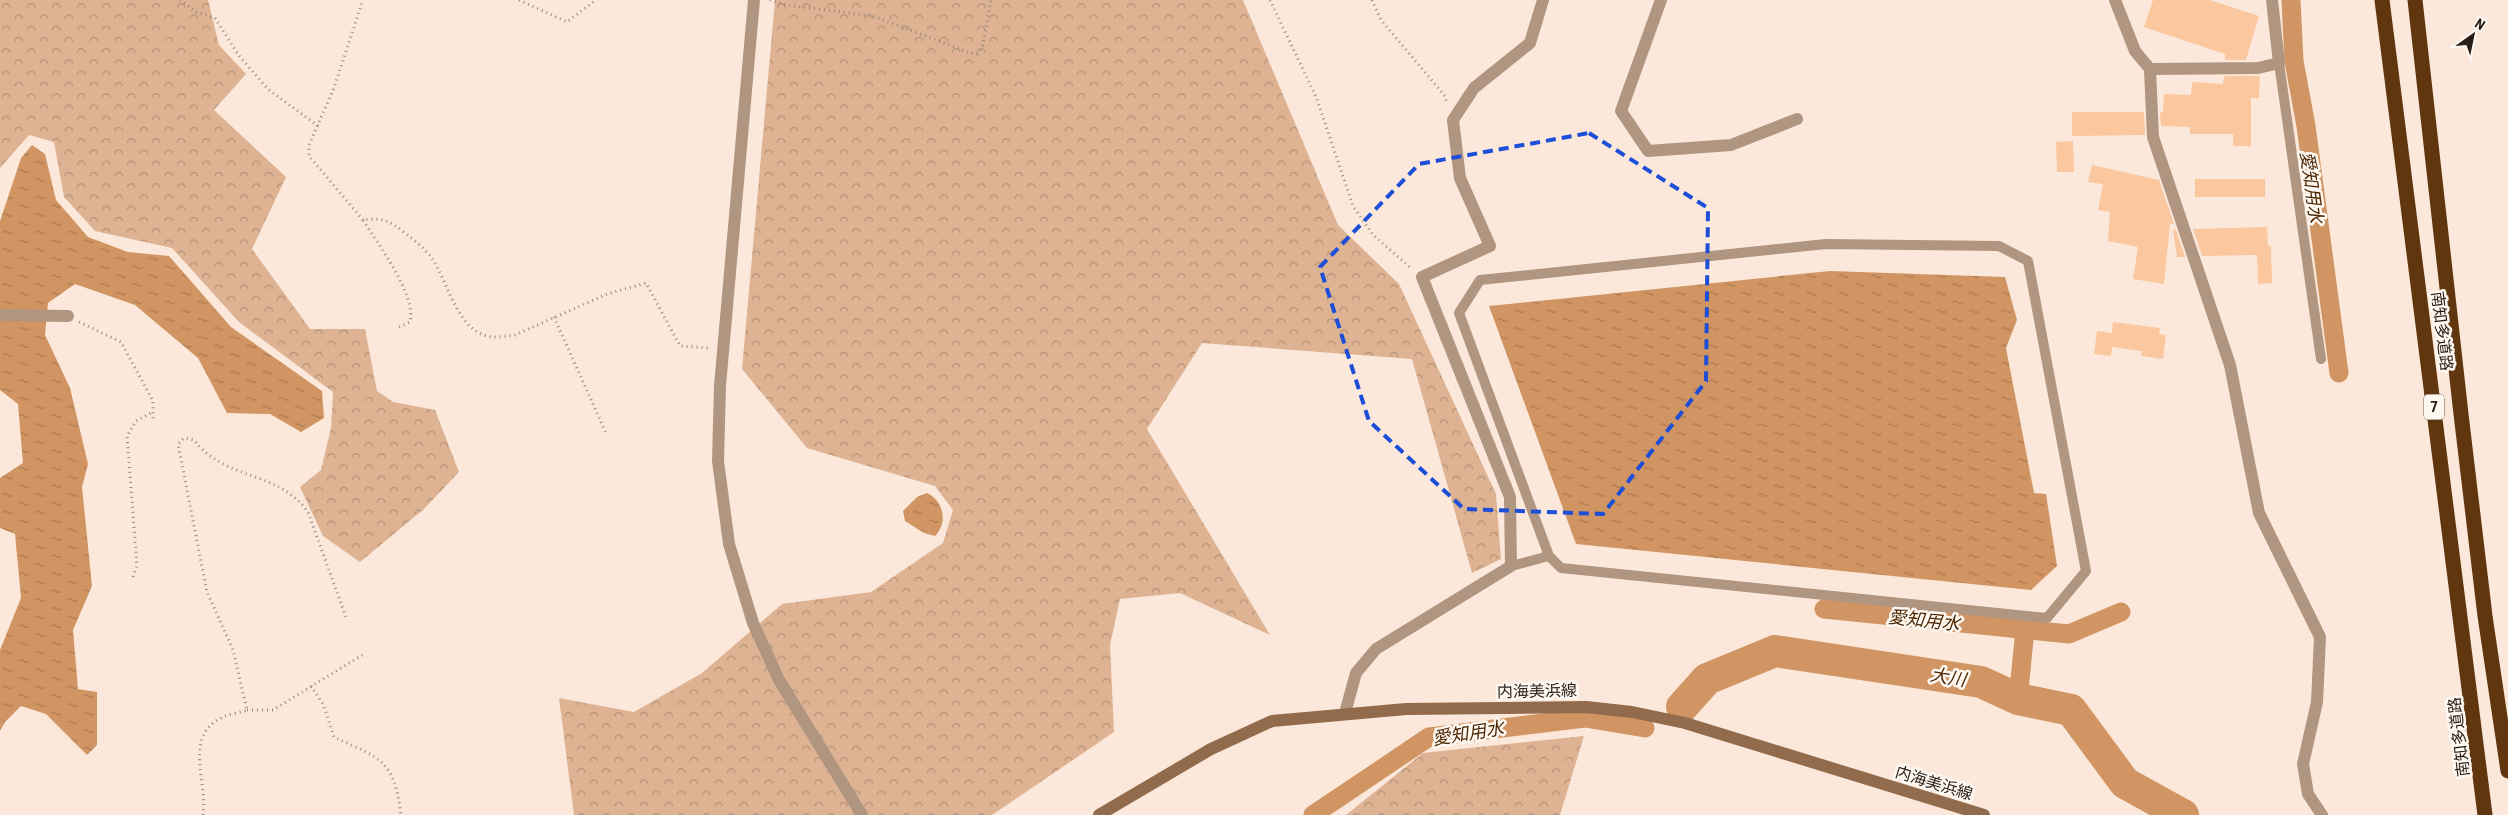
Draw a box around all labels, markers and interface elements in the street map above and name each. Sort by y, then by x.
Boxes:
north arrow [2448,10,2498,60]
text: N [2472,15,2488,33]
water label: 愛知用水 [2297,150,2328,226]
street label: 南知多道路 [2428,290,2456,372]
road number: 7 [2424,394,2444,420]
water label: 愛知用水 [1887,606,1963,634]
water label: 大川 [1929,664,1969,690]
street label: 内海美浜線 [1497,681,1577,701]
street label: 南知多道路 [2445,696,2473,778]
water label: 愛知用水 [1431,717,1507,749]
street label: 内海美浜線 [1893,762,1975,804]

